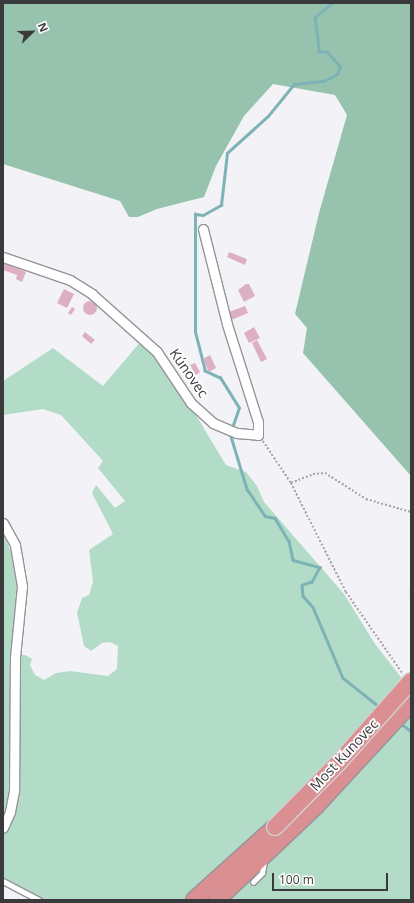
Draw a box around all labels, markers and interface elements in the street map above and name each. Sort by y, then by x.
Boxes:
north arrow [12,12,52,52]
text: N [35,20,52,34]
street label: Kúnovec [166,345,212,401]
street label: Most Kunovec [306,716,382,794]
scale bar [274,865,390,891]
text: 100 m [279,871,314,888]

